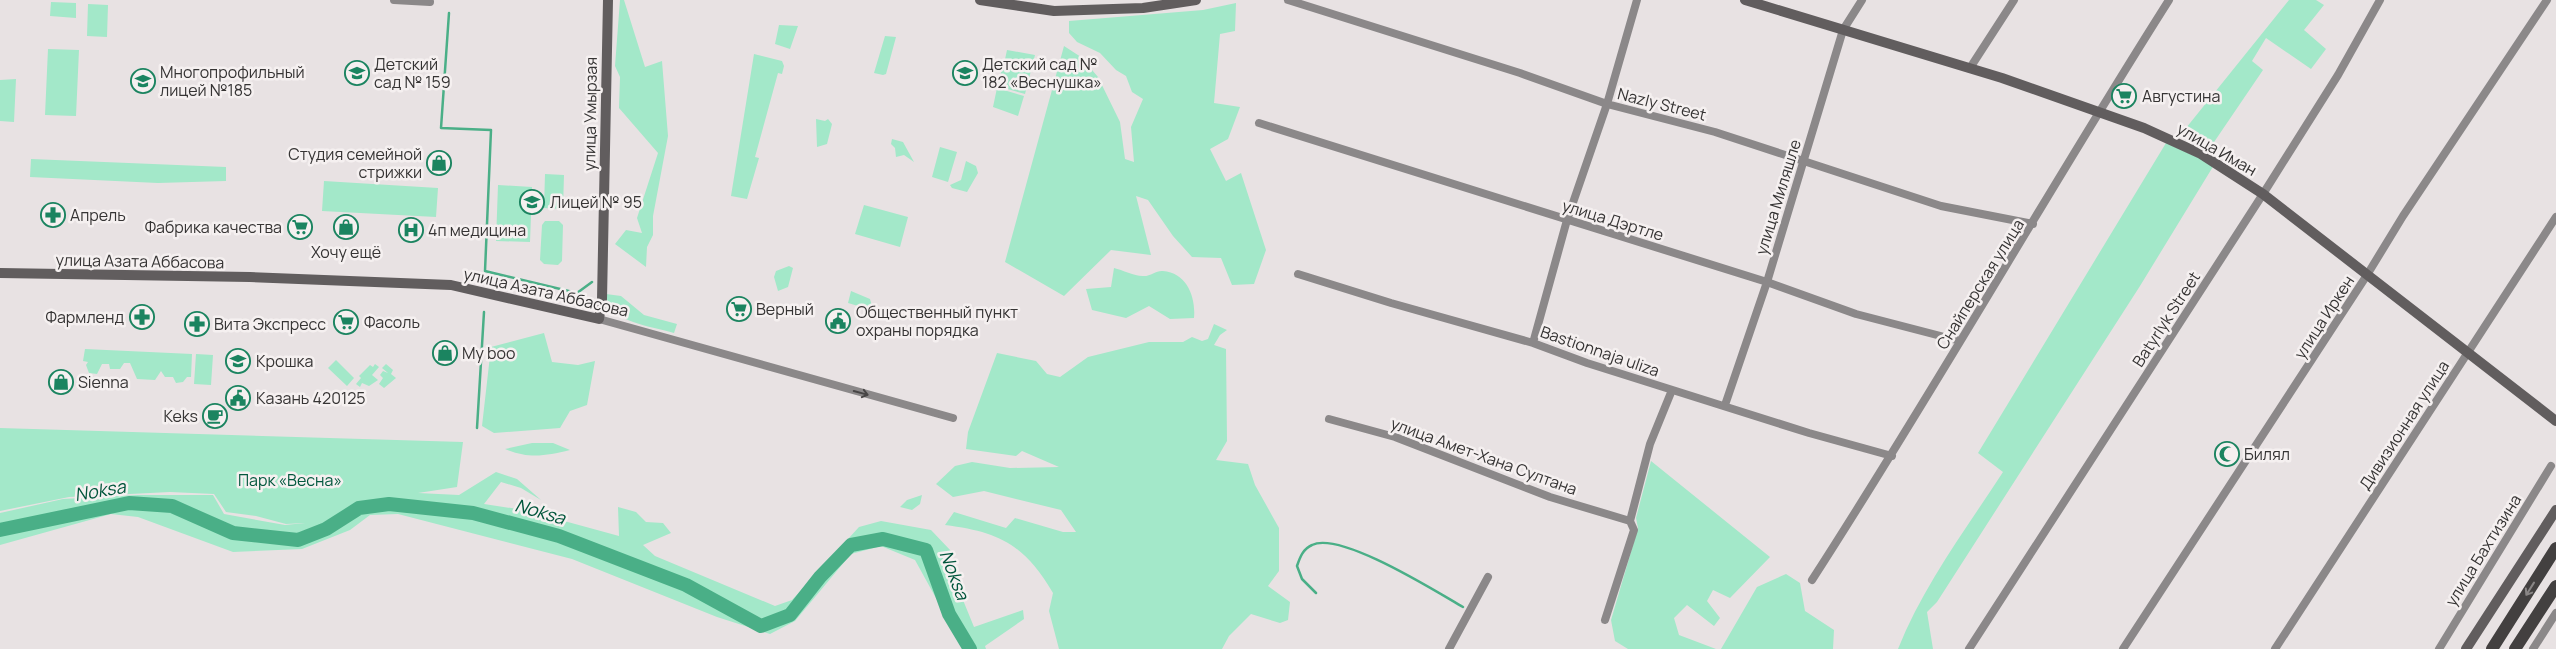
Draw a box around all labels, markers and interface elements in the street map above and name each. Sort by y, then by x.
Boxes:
place label: Детский сад № 159 [374,53,451,93]
place label: Детский сад № 182 «Веснушка» [982,53,1102,93]
street label: улица Умырзая [578,57,602,171]
school or university icon: Детский сад № 159 [344,60,370,86]
school or university icon: Детский сад № 182 «Веснушка» [952,60,978,86]
place label: Многопрофильный лицей №185 [160,61,305,101]
school or university icon: Многопрофильный лицей №185 [130,68,156,94]
street label: Nazly Street [1615,82,1709,126]
supermarket icon: Августина [2111,83,2137,109]
place label: Августина [2142,85,2220,107]
street label: улица Иман [2173,117,2261,181]
street label: улица Миляшле [1750,137,1806,257]
place label: Студия семейной стрижки [288,143,422,183]
shop icon: Студия семейной стрижки [426,150,452,176]
school or university icon: Лицей № 95 [519,189,545,215]
place label: Лицей № 95 [550,191,642,213]
street label: улица Дэртле [1560,194,1666,246]
pharmacy icon: Апрель [40,202,66,228]
place label: Апрель [70,204,126,226]
supermarket icon: Фабрика качества [287,214,313,240]
shop icon: Хочу ещё [333,214,359,240]
street label: Снайперская улица [1931,215,2029,353]
place label: Фабрика качества [145,216,282,238]
hospital icon: 4п медицина [398,217,424,243]
place label: 4п медицина [428,219,526,241]
place label: Хочу ещё [311,241,381,263]
street label: улица Азата Аббасова [56,249,224,273]
street label: улица Азата Аббасова [461,262,631,322]
street label: Batyrlyk Street [2127,267,2205,371]
street label: улица Иркен [2289,271,2359,363]
supermarket icon: Верный [726,296,752,322]
place label: Верный [756,298,814,320]
place label: Общественный пункт охраны порядка [856,301,1018,341]
pharmacy icon: Фармленд [129,304,155,330]
place label: Фармленд [46,306,124,328]
public building icon: Общественный пункт охраны порядка [825,308,851,334]
supermarket icon: Фасоль [333,309,359,335]
pharmacy icon: Вита Экспресс [184,311,210,337]
place label: Фасоль [364,311,420,333]
place label: Вита Экспресс [214,313,326,335]
street label: Bastionnaja uliza [1538,320,1662,382]
shop icon: My boo [432,340,458,366]
place label: My boo [462,342,516,364]
school or university icon: Крошка [225,348,251,374]
place label: Крошка [256,350,313,372]
street label: Дивизионная улица [2354,356,2454,494]
shop icon: Sienna [48,369,74,395]
place label: Sienna [78,371,129,393]
public building icon: Казань 420125 [225,385,251,411]
place label: Казань 420125 [256,387,366,409]
one-way arrow [852,388,868,398]
cafe icon: Keks [202,403,228,429]
place label: Keks [164,405,198,427]
street label: улица Амет-Хана Султана [1388,412,1580,500]
mosque icon: Билял [2214,441,2240,467]
place label: Билял [2244,443,2290,465]
park label: Парк «Весна» [238,469,342,491]
water label: Noksa [73,474,128,506]
street label: улица Бахтизина [2440,490,2526,610]
water label: Noksa [512,492,569,530]
water label: Noksa [935,546,976,604]
one-way arrow [2525,581,2535,595]

